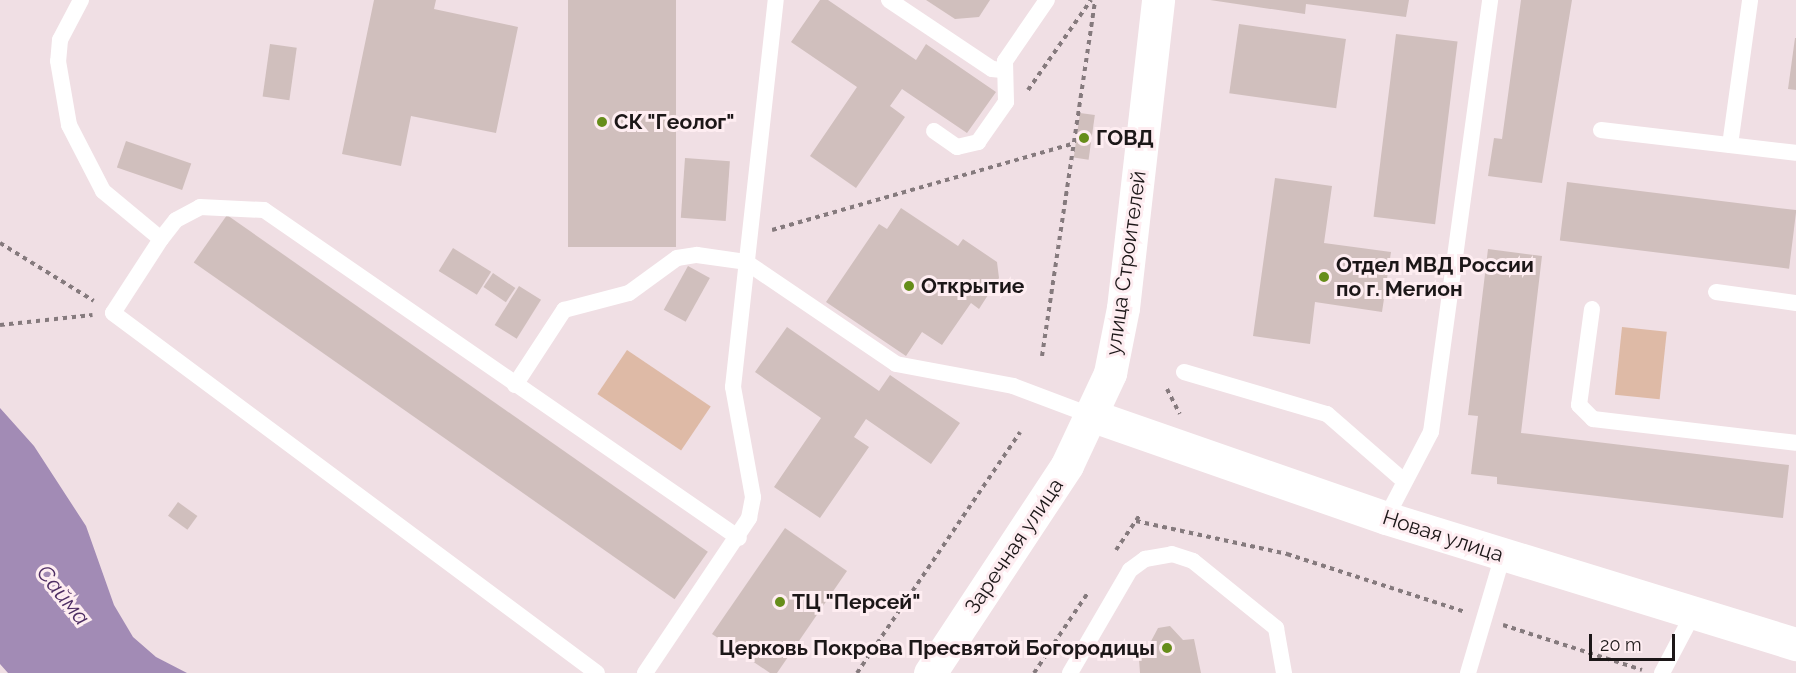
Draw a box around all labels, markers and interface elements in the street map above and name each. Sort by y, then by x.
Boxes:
place label: СК "Геолог" [614,109,735,135]
marker: СК "Геолог" [595,115,609,129]
place label: ГОВД [1096,125,1154,151]
marker: ГОВД [1077,131,1091,145]
street label: улица Строителей [1101,169,1151,357]
place label: Отдел МВД России по г. Мегион [1336,252,1534,302]
marker: Отдел МВД России по г. Мегион [1317,270,1331,284]
place label: Открытие [921,273,1024,299]
marker: Открытие [902,279,916,293]
street label: Заречная улица [959,473,1069,619]
street label: Новая улица [1379,505,1507,567]
water label: Сайма [31,560,95,630]
place label: ТЦ "Персей" [792,589,921,615]
marker: ТЦ "Персей" [773,595,787,609]
scale bar [1592,622,1678,660]
text: 20 m [1600,634,1642,655]
place label: Церковь Покрова Пресвятой Богородицы [719,635,1155,661]
marker: Церковь Покрова Пресвятой Богородицы [1160,641,1174,655]

